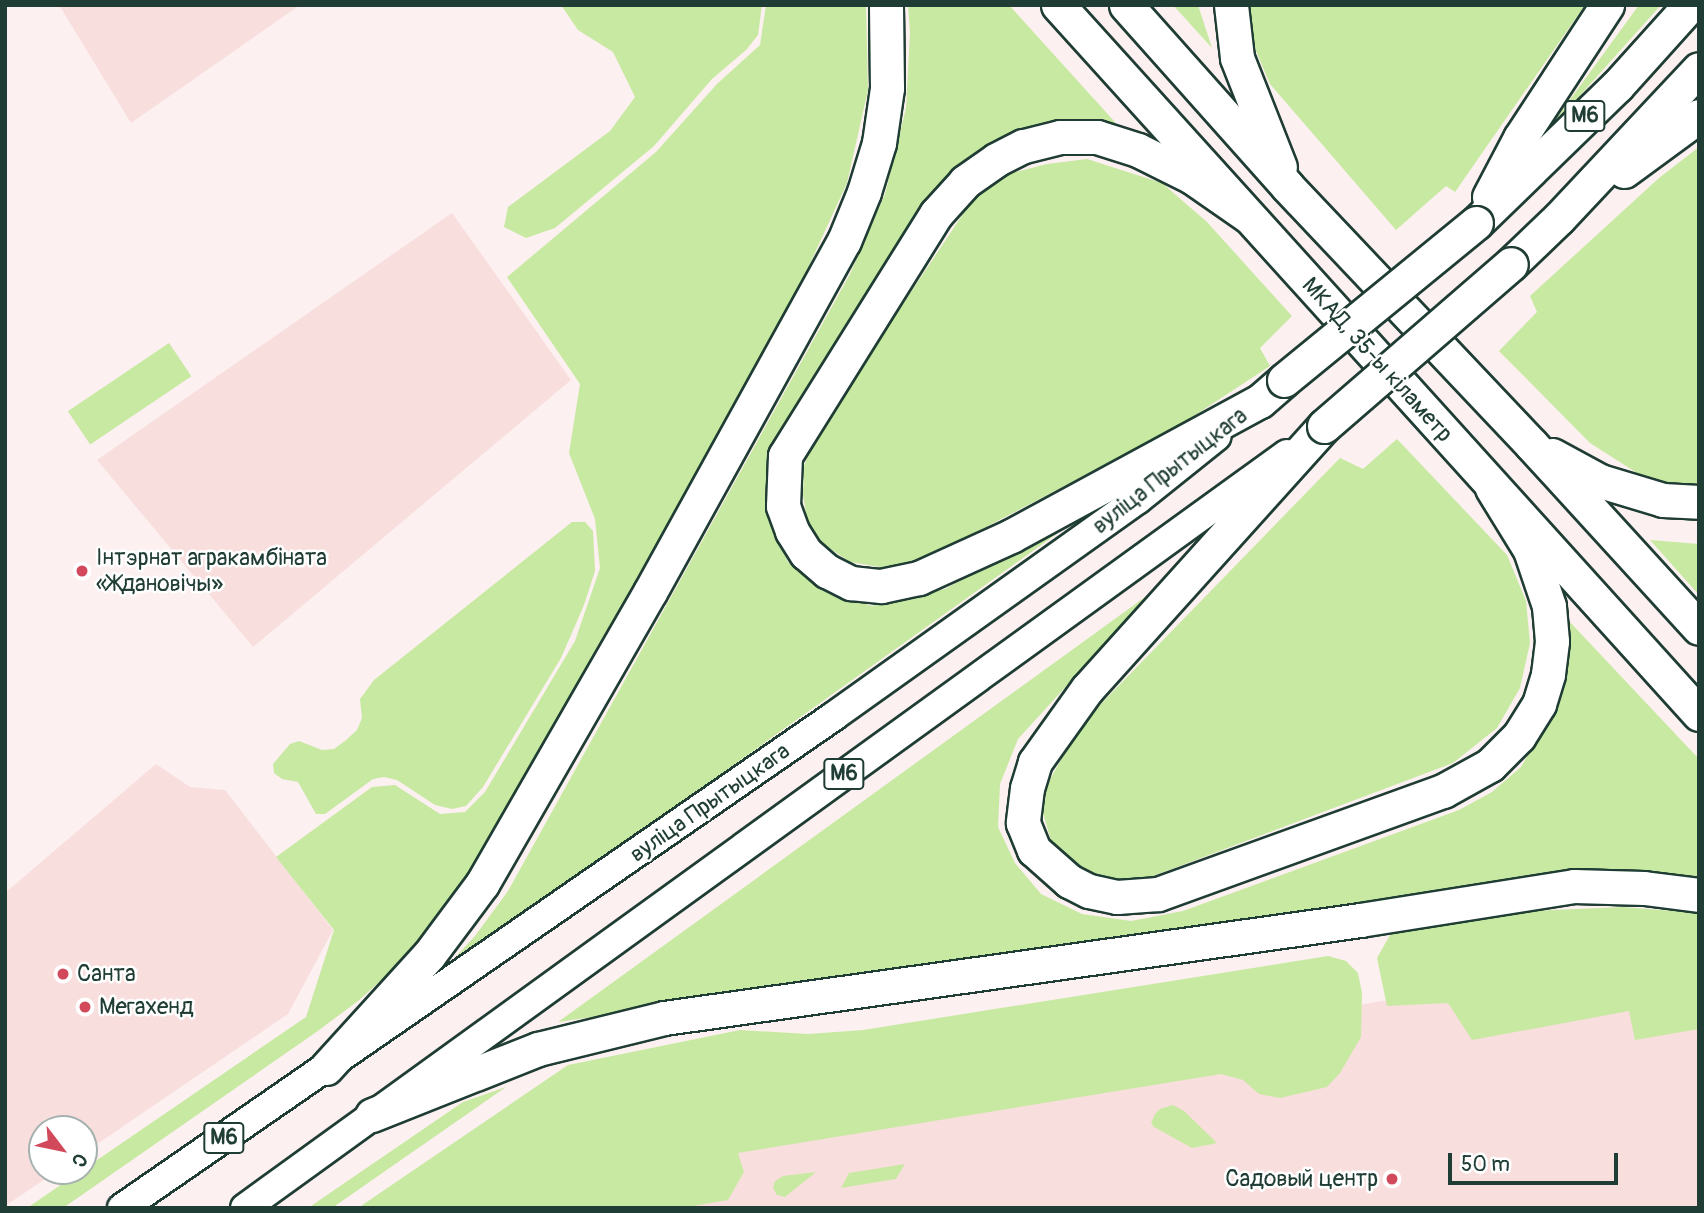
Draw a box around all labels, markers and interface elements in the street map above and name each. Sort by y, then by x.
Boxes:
road number: М6 [1564,99,1606,134]
street label: МКАД, 35-ы кіламетр [1296,272,1458,448]
street label: вуліца Прытыцкага [1087,402,1253,540]
place label: Інтэрнат агракамбіната «Ждановічы» [96,544,327,598]
marker: Інтэрнат агракамбіната «Ждановічы» [74,563,90,579]
street label: вуліца Прытыцкага [625,738,795,868]
road number: М6 [823,756,865,792]
place label: Санта [77,960,136,988]
marker: Санта [55,966,71,982]
place label: Мегахенд [99,993,194,1021]
marker: Мегахенд [77,999,93,1015]
north arrow [28,1115,98,1185]
road number: М6 [203,1120,245,1156]
scale bar [1452,1140,1622,1184]
text: С [66,1149,92,1171]
text: 50 m [1461,1151,1510,1178]
place label: Садовый центр [1225,1165,1378,1193]
marker: Садовый центр [1384,1171,1400,1187]

